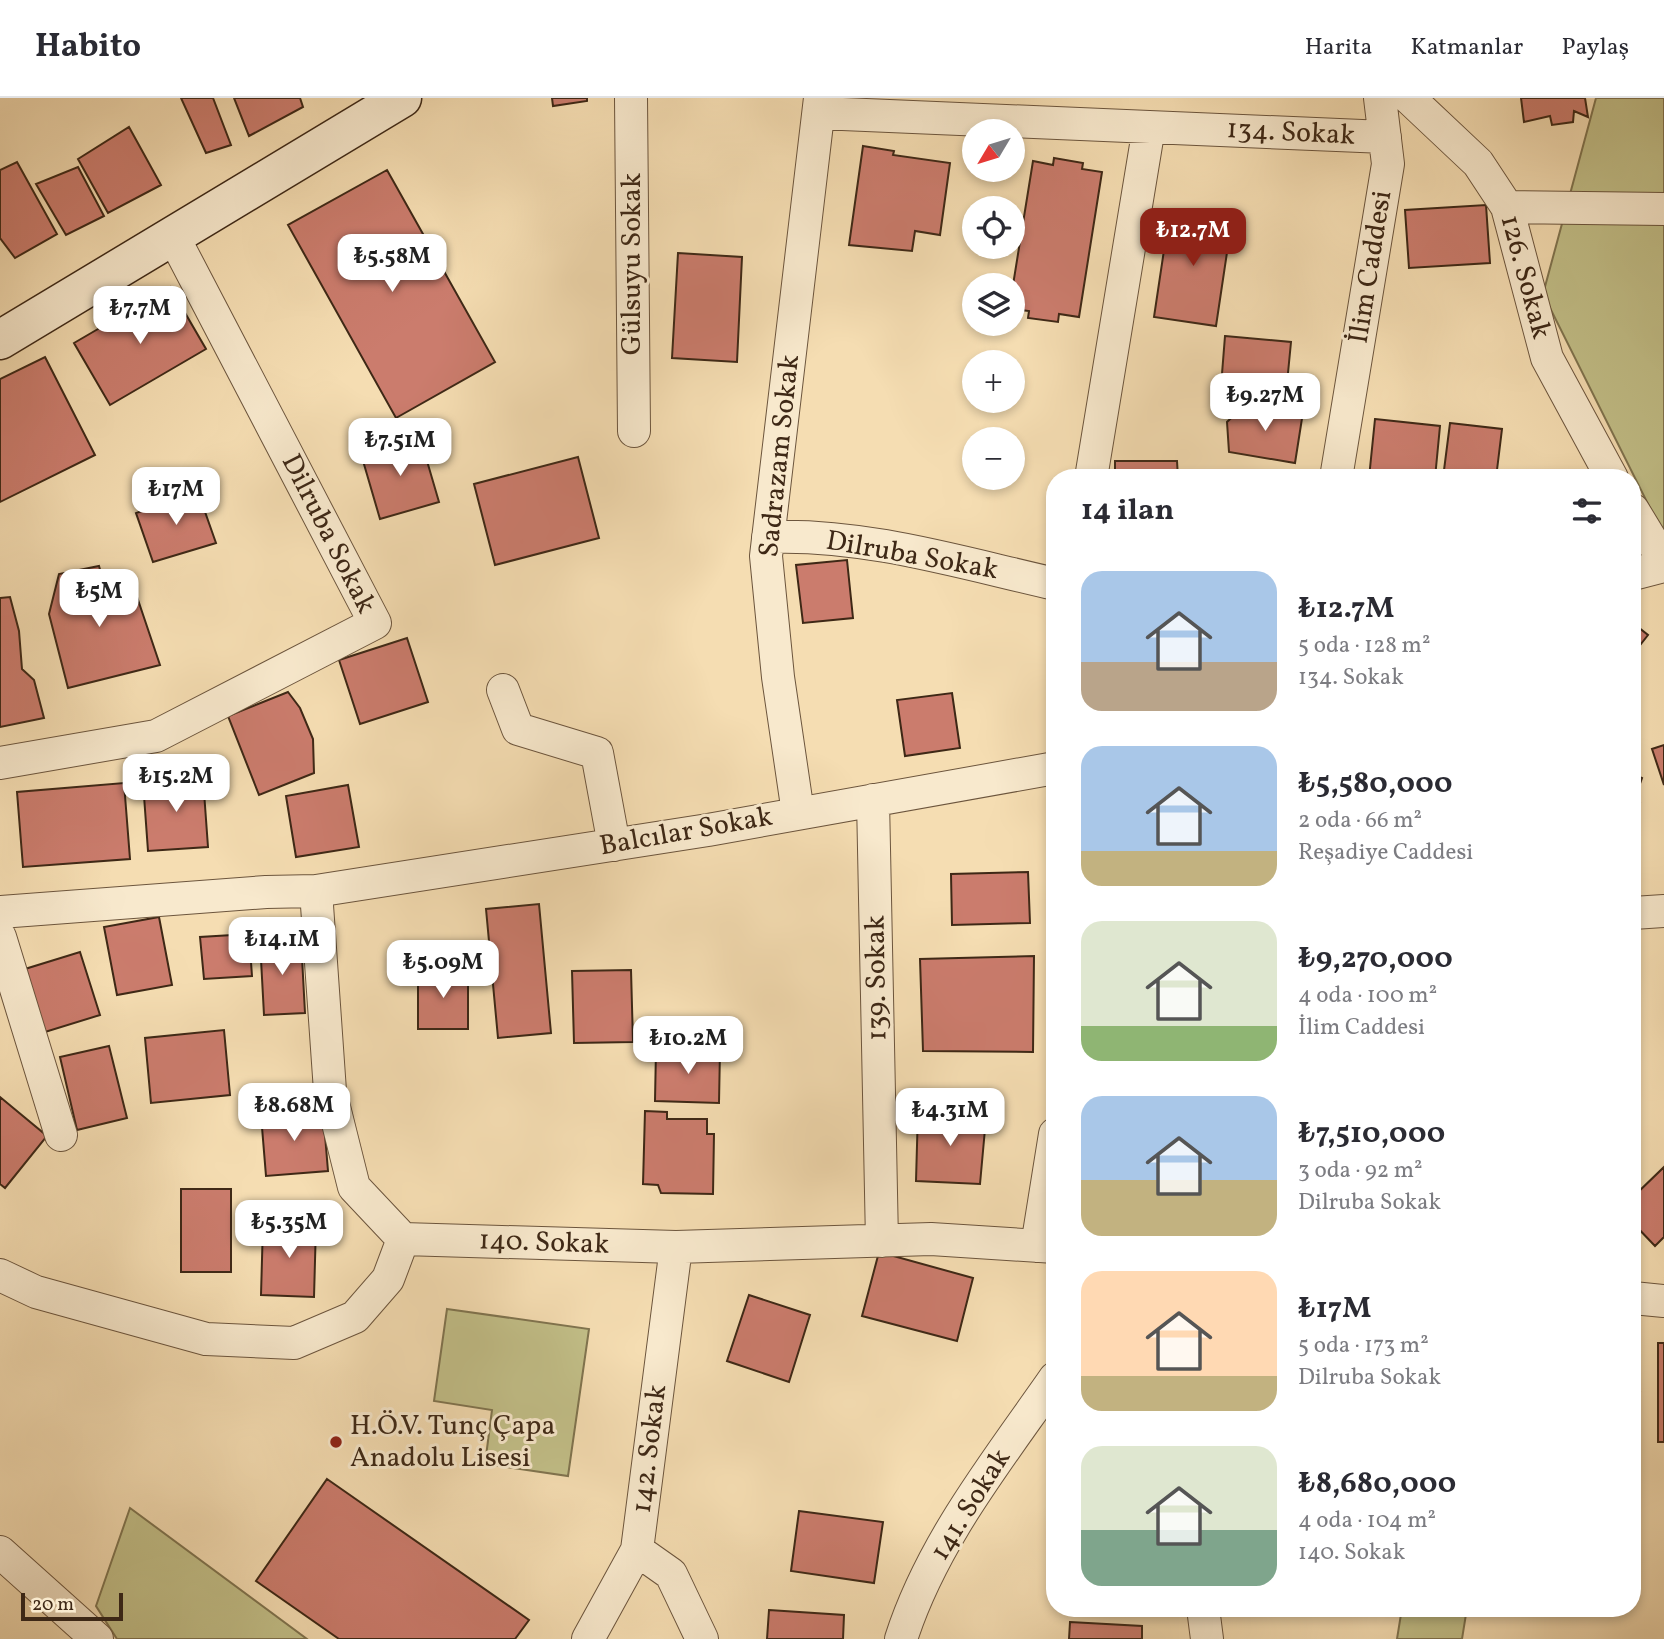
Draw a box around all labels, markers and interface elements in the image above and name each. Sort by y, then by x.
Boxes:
text: Habito [35,25,141,71]
text: Harita [1305,31,1372,65]
text: Katmanlar [1410,31,1523,65]
text: Paylaş [1561,31,1629,65]
street label: 134. Sokak [1226,110,1356,156]
north arrow [962,119,1026,182]
map controls [962,119,1025,490]
street label: Gülsuyu Sokak [613,173,652,355]
street label: İlim Caddesi [1340,188,1402,346]
button: locate [962,196,1025,259]
pin: ₺12.7M [1136,208,1250,268]
street label: 126. Sokak [1490,211,1560,343]
text: ₺12.7M [1156,215,1230,247]
pin: ₺5.58M [335,234,449,294]
text: ₺5.58M [354,241,430,273]
button: layers [962,273,1025,336]
pin: ₺7.7M [91,286,189,346]
text: ₺7.7M [109,293,171,325]
button: + [962,350,1025,413]
street label: Sadrazam Sokak [750,353,810,559]
pin: ₺9.27M [1208,374,1322,433]
text: ₺9.27M [1226,380,1304,412]
pin: ₺7.51M [343,418,457,478]
text: ₺7.51M [364,425,436,457]
button: − [962,427,1025,490]
street label: Dilruba Sokak [271,448,385,620]
pin: ₺17M [135,468,217,527]
text: ₺17M [148,474,204,506]
text: 14 ilan [1081,490,1174,532]
icon: filters [1568,492,1606,530]
street label: Dilruba Sokak [823,522,1001,590]
pin: ₺5M [65,570,133,629]
text: ₺5M [76,576,122,608]
text: ₺12.7M [1298,588,1394,630]
icon: home [1137,599,1221,683]
text: 5 oda · 128 m² [1298,630,1430,662]
text: 134. Sokak [1298,662,1404,694]
pin: ₺15.2M [119,754,233,814]
text: ₺15.2M [139,761,213,793]
text: ₺5,580,000 [1298,763,1453,805]
icon: home [1137,774,1221,858]
street label: Balcılar Sokak [596,798,776,866]
text: 2 oda · 66 m² [1298,805,1422,837]
text: Reşadiye Caddesi [1298,837,1473,869]
street label: 139. Sokak [856,915,898,1041]
pin: ₺14.1M [225,918,339,977]
text: ₺14.1M [245,924,319,956]
text: ₺9,270,000 [1298,938,1453,980]
pin: ₺5.09M [386,940,500,1000]
text: ₺5.09M [403,947,483,979]
icon: home [1137,949,1221,1033]
text: 4 oda · 100 m² [1298,980,1437,1012]
text: İlim Caddesi [1298,1012,1425,1044]
pin: ₺10.2M [631,1016,745,1076]
text: ₺10.2M [649,1023,727,1055]
pin: ₺8.68M [237,1084,351,1143]
pin: ₺4.31M [893,1088,1007,1148]
text: ₺8.68M [254,1090,334,1122]
text: ₺4.31M [912,1095,988,1127]
text: ₺7,510,000 [1298,1113,1445,1155]
icon: home [1137,1124,1221,1208]
text: 3 oda · 92 m² [1298,1155,1423,1187]
text: Dilruba Sokak [1298,1187,1441,1219]
pin: ₺5.35M [232,1200,346,1260]
text: ₺5.35M [251,1207,327,1239]
street label: 140. Sokak [478,1221,610,1265]
text: ₺17M [1298,1288,1371,1330]
icon: home [1137,1299,1221,1383]
text: 5 oda · 173 m² [1298,1330,1429,1362]
text: Dilruba Sokak [1298,1362,1441,1394]
street label: 142. Sokak [623,1382,677,1516]
place label: H.Ö.V. Tunç Çapa Anadolu Lisesi [350,1407,555,1478]
marker: H.Ö.V. Tunç Çapa Anadolu Lisesi [328,1434,344,1450]
street label: 141. Sokak [921,1442,1021,1568]
text: ₺8,680,000 [1298,1463,1456,1505]
icon: home [1137,1474,1221,1558]
text: 4 oda · 104 m² [1298,1505,1436,1537]
text: 140. Sokak [1298,1537,1405,1569]
scale bar [21,1590,122,1622]
text: 20 m [32,1592,74,1618]

